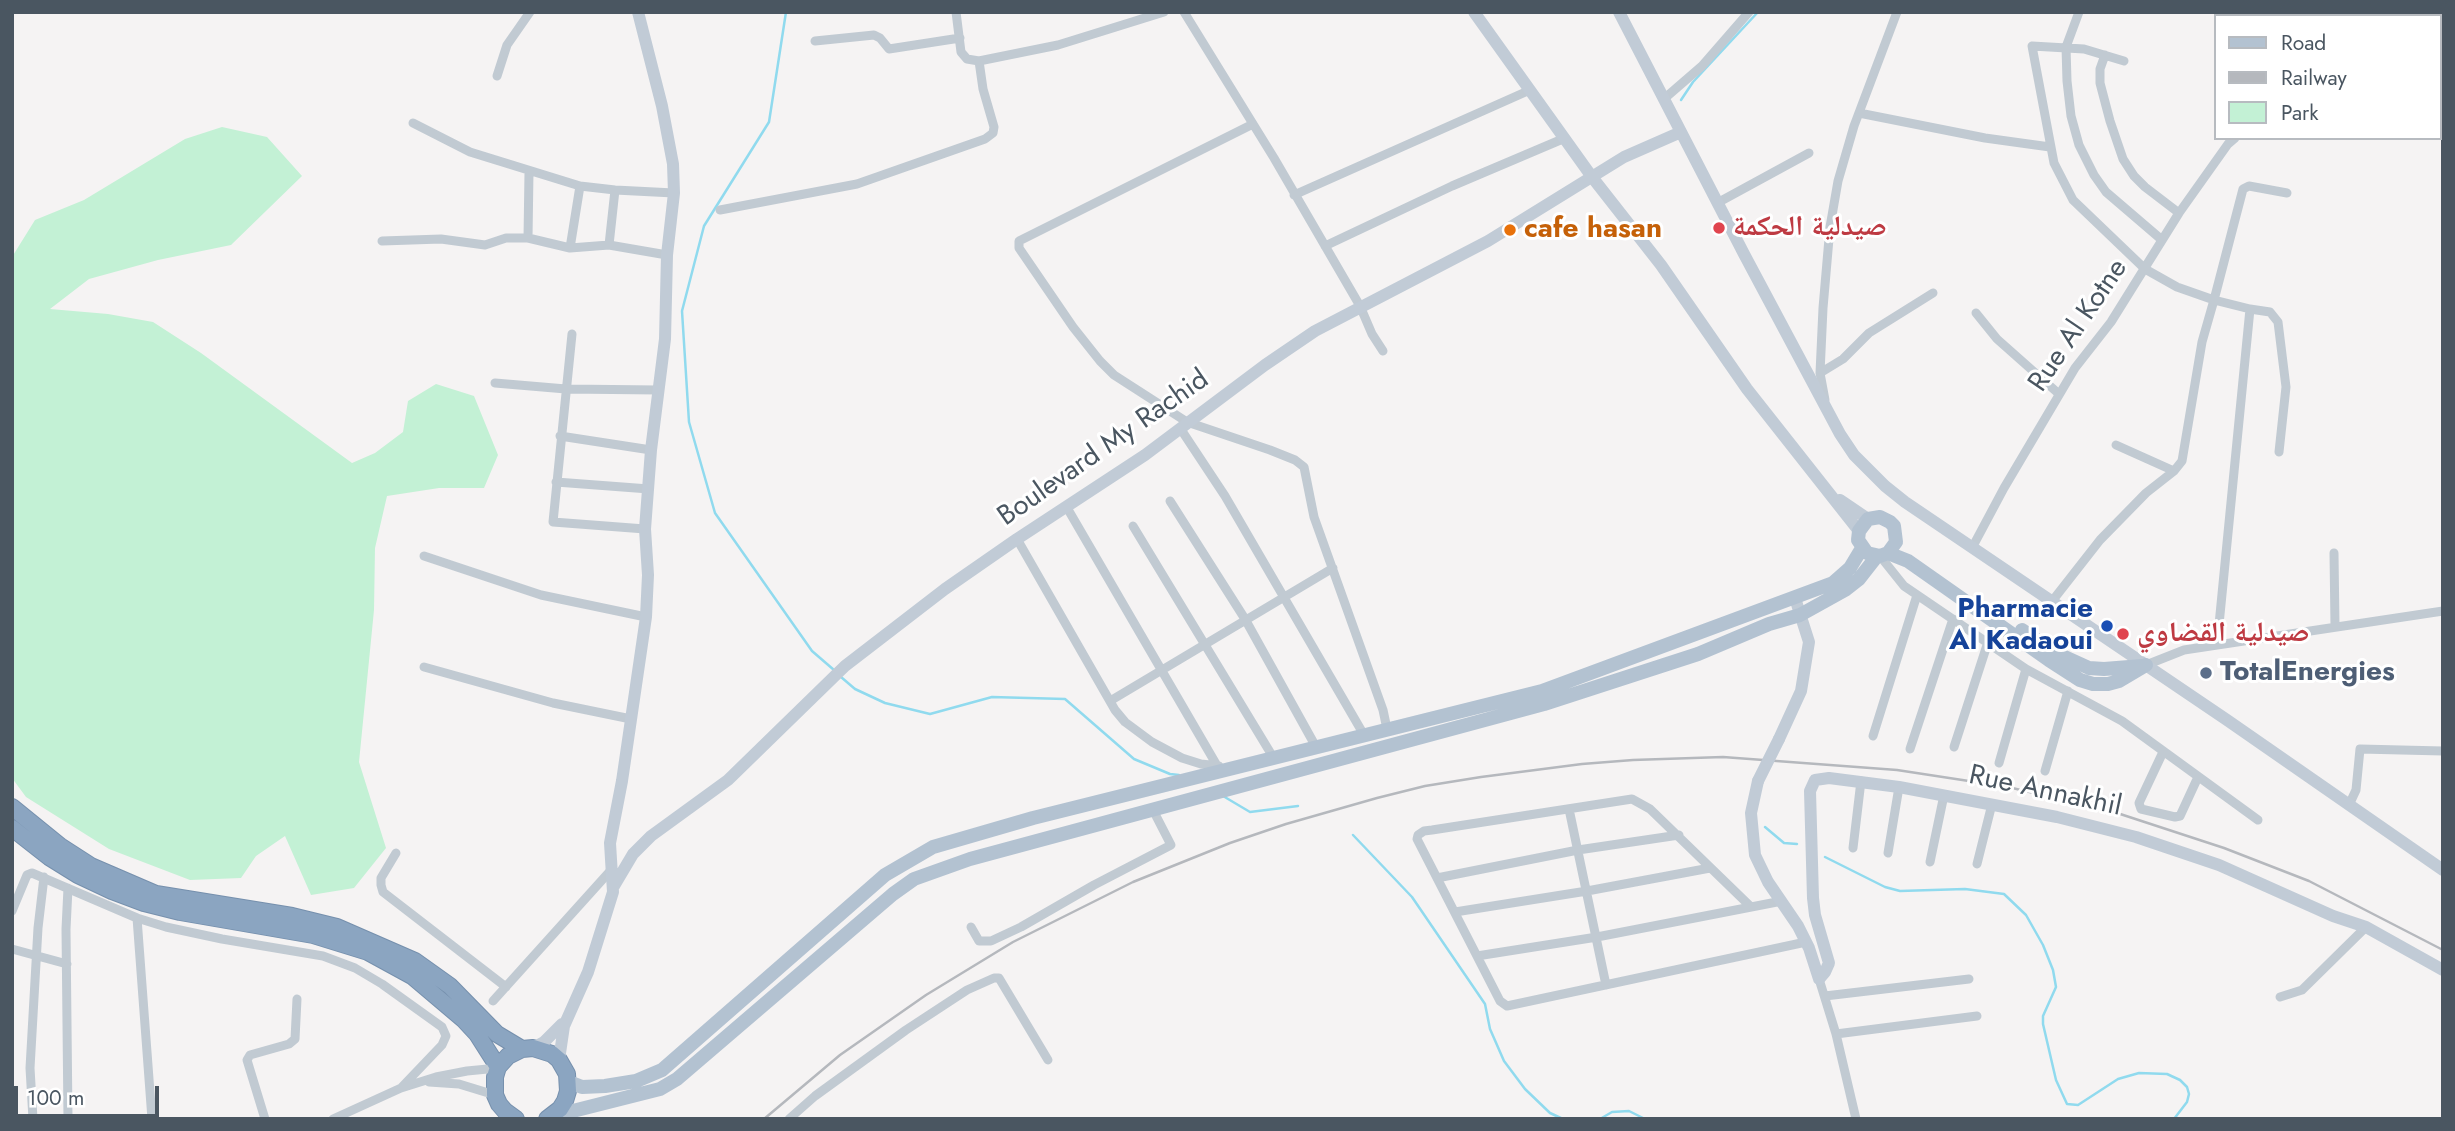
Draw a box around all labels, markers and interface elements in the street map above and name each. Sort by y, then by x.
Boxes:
legend [2214,14,2441,140]
text: Road [2281,28,2326,58]
text: Railway [2281,63,2347,93]
text: Park [2281,98,2318,128]
place label: صيدلية الحكمة [1733,211,1887,245]
place label: cafe hasan [1524,213,1662,247]
marker: صيدلية الحكمة [1711,220,1727,236]
marker: cafe hasan [1502,222,1518,238]
street label: Rue Al Kotne [2022,253,2136,399]
street label: Boulevard My Rachid [992,364,1216,534]
place label: Pharmacie Al Kadaoui [1949,593,2093,659]
place label: صيدلية القضاوي [2137,617,2310,651]
marker: Pharmacie Al Kadaoui [2099,618,2115,634]
marker: صيدلية القضاوي [2115,626,2131,642]
place label: TotalEnergies [2220,656,2395,690]
marker: TotalEnergies [2198,665,2214,681]
street label: Rue Annakhil [1966,759,2124,825]
scale bar [18,1072,163,1116]
text: 100 m [27,1083,84,1113]

